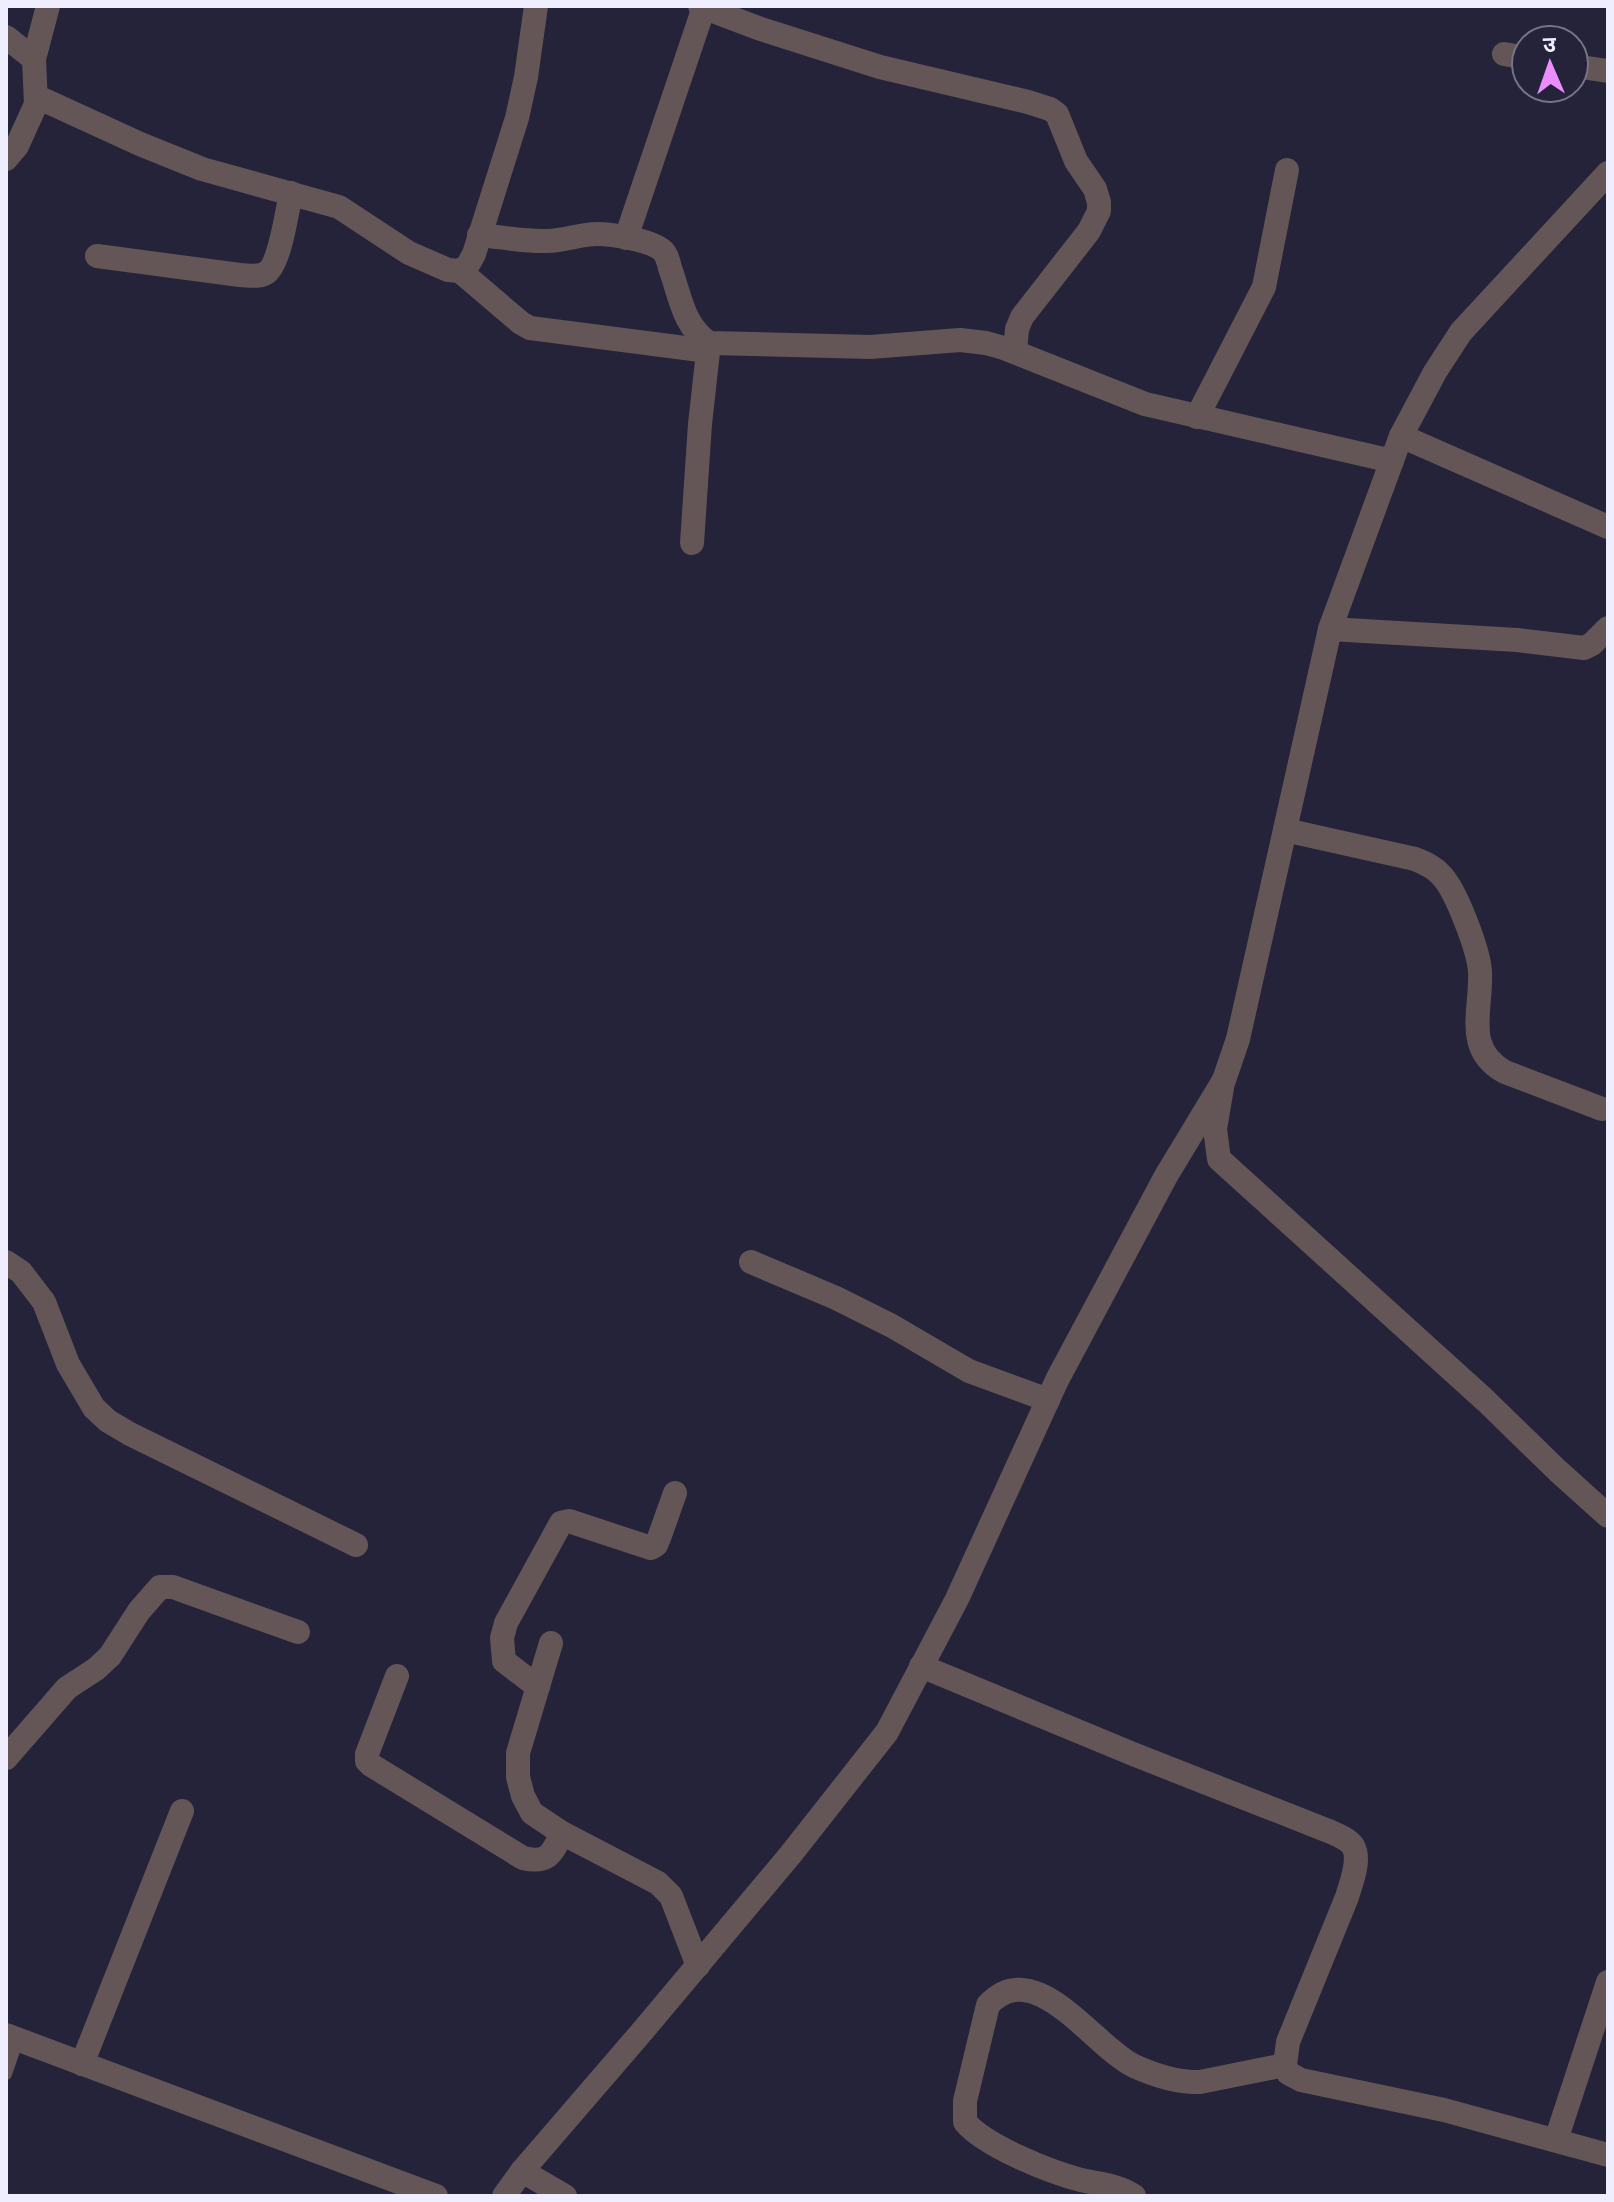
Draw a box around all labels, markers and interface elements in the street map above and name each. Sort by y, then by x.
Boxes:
north arrow [1510,24,1590,104]
text: उ [1542,30,1557,57]

